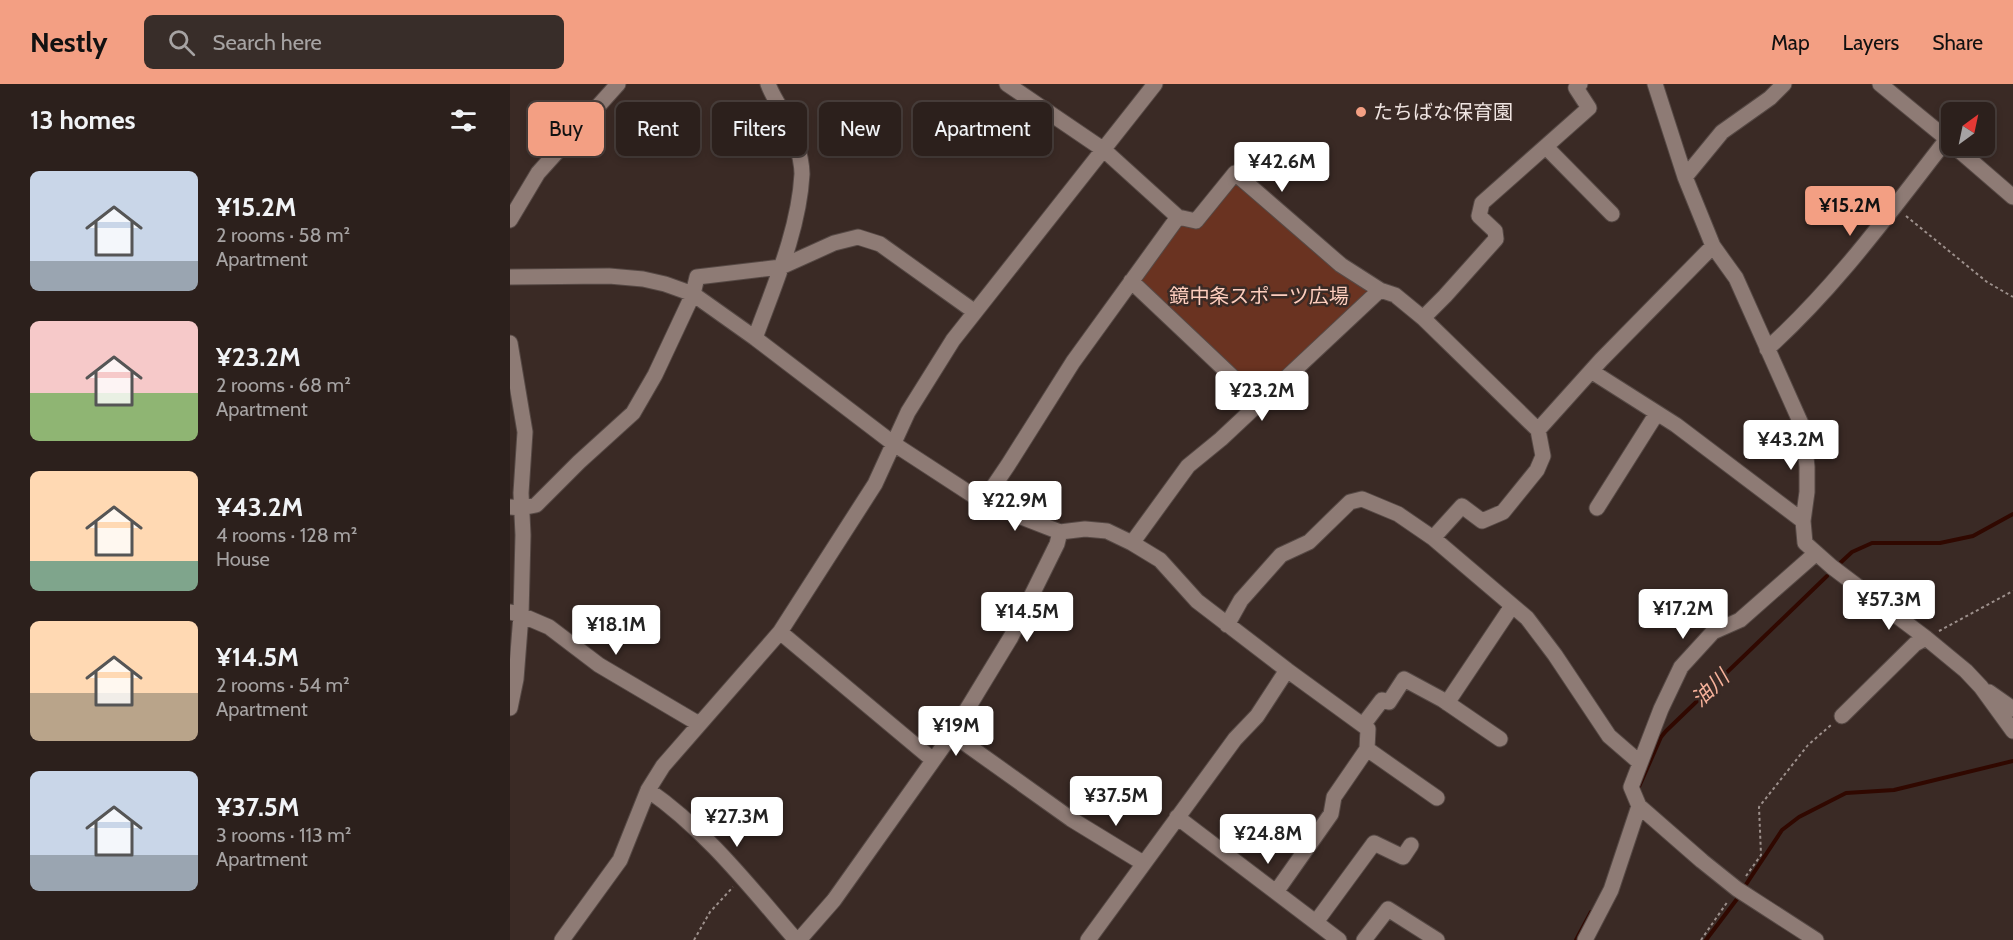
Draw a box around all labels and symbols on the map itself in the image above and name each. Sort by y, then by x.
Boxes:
place label: たちばな保育園 [1373,100,1513,124]
north arrow [1941,102,1995,156]
marker: たちばな保育園 [1354,105,1368,119]
pin: ¥42.6M [1233,142,1331,193]
pin: ¥15.2M [1801,186,1899,237]
park label: 鏡中条スポーツ広場 [1169,284,1349,308]
pin: ¥23.2M [1213,371,1311,422]
pin: ¥43.2M [1742,420,1840,471]
pin: ¥22.9M [966,481,1064,532]
pin: ¥57.3M [1840,580,1938,631]
pin: ¥17.2M [1634,589,1732,640]
pin: ¥14.5M [978,592,1076,643]
pin: ¥18.1M [567,605,665,656]
water label: 油川 [1686,663,1735,712]
pin: ¥19M [920,706,992,757]
pin: ¥37.5M [1067,776,1165,827]
pin: ¥27.3M [688,797,786,848]
pin: ¥24.8M [1219,814,1317,865]

